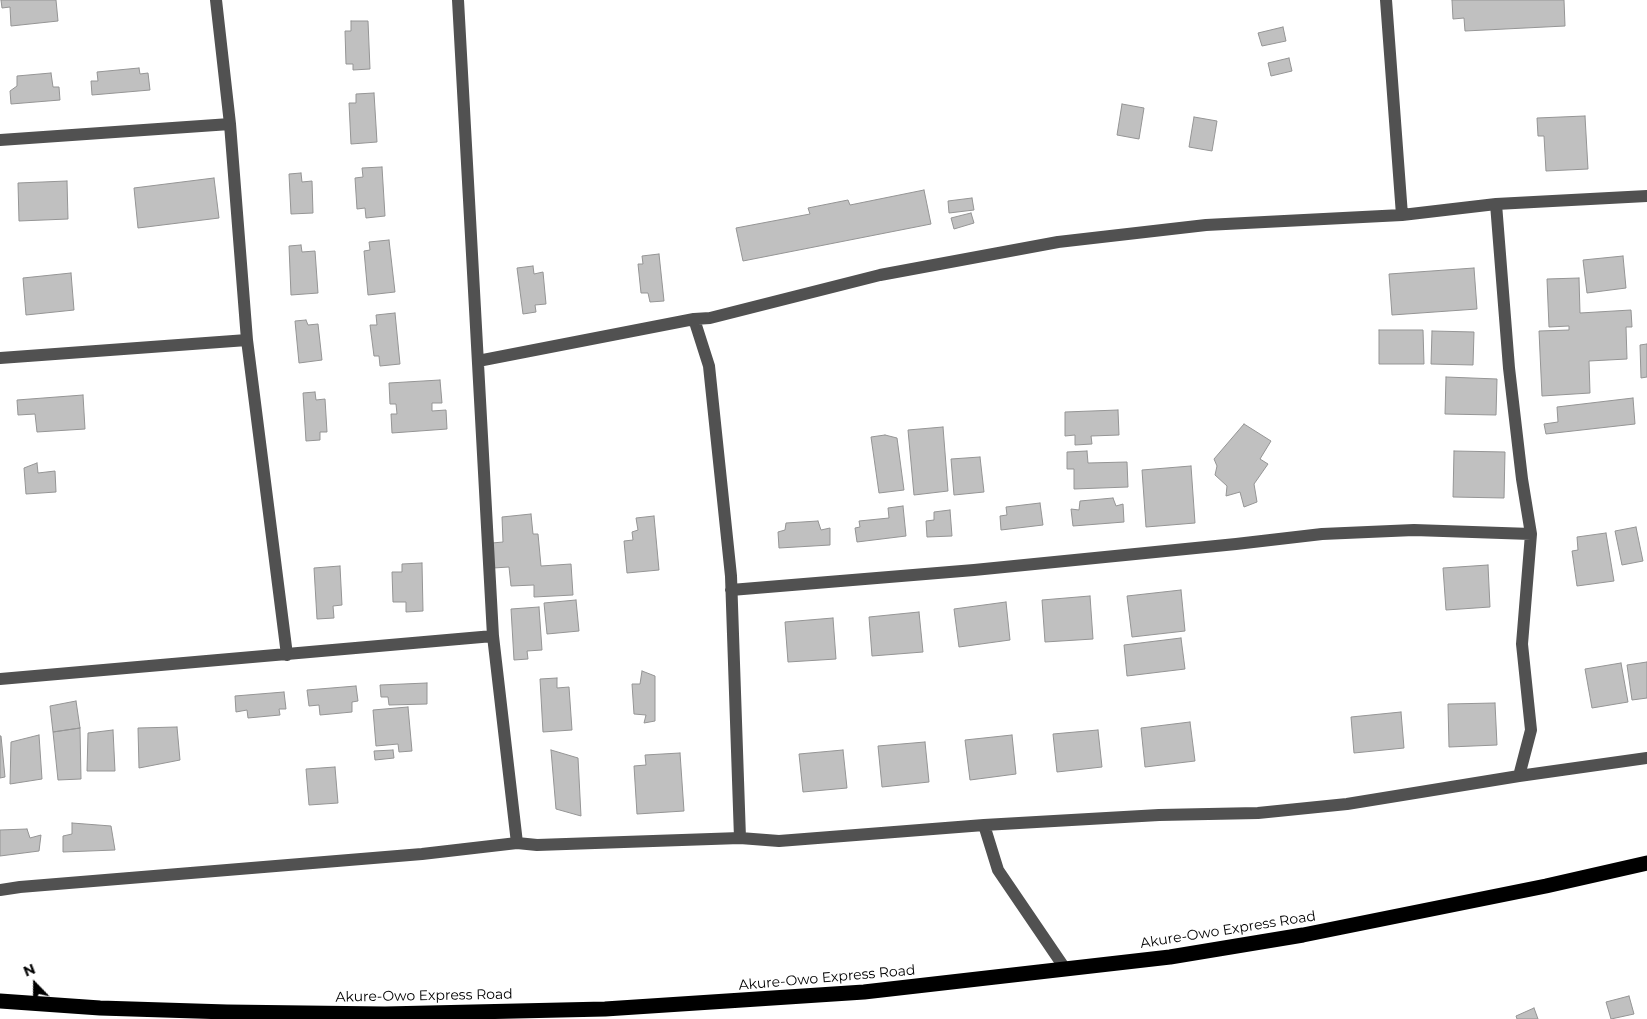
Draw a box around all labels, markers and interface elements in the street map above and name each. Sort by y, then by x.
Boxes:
street label: Akure-Owo Express Road [1139,908,1317,952]
north arrow [10,959,60,1009]
text: N [21,960,38,981]
street label: Akure-Owo Express Road [738,962,916,994]
street label: Akure-Owo Express Road [335,986,513,1006]

